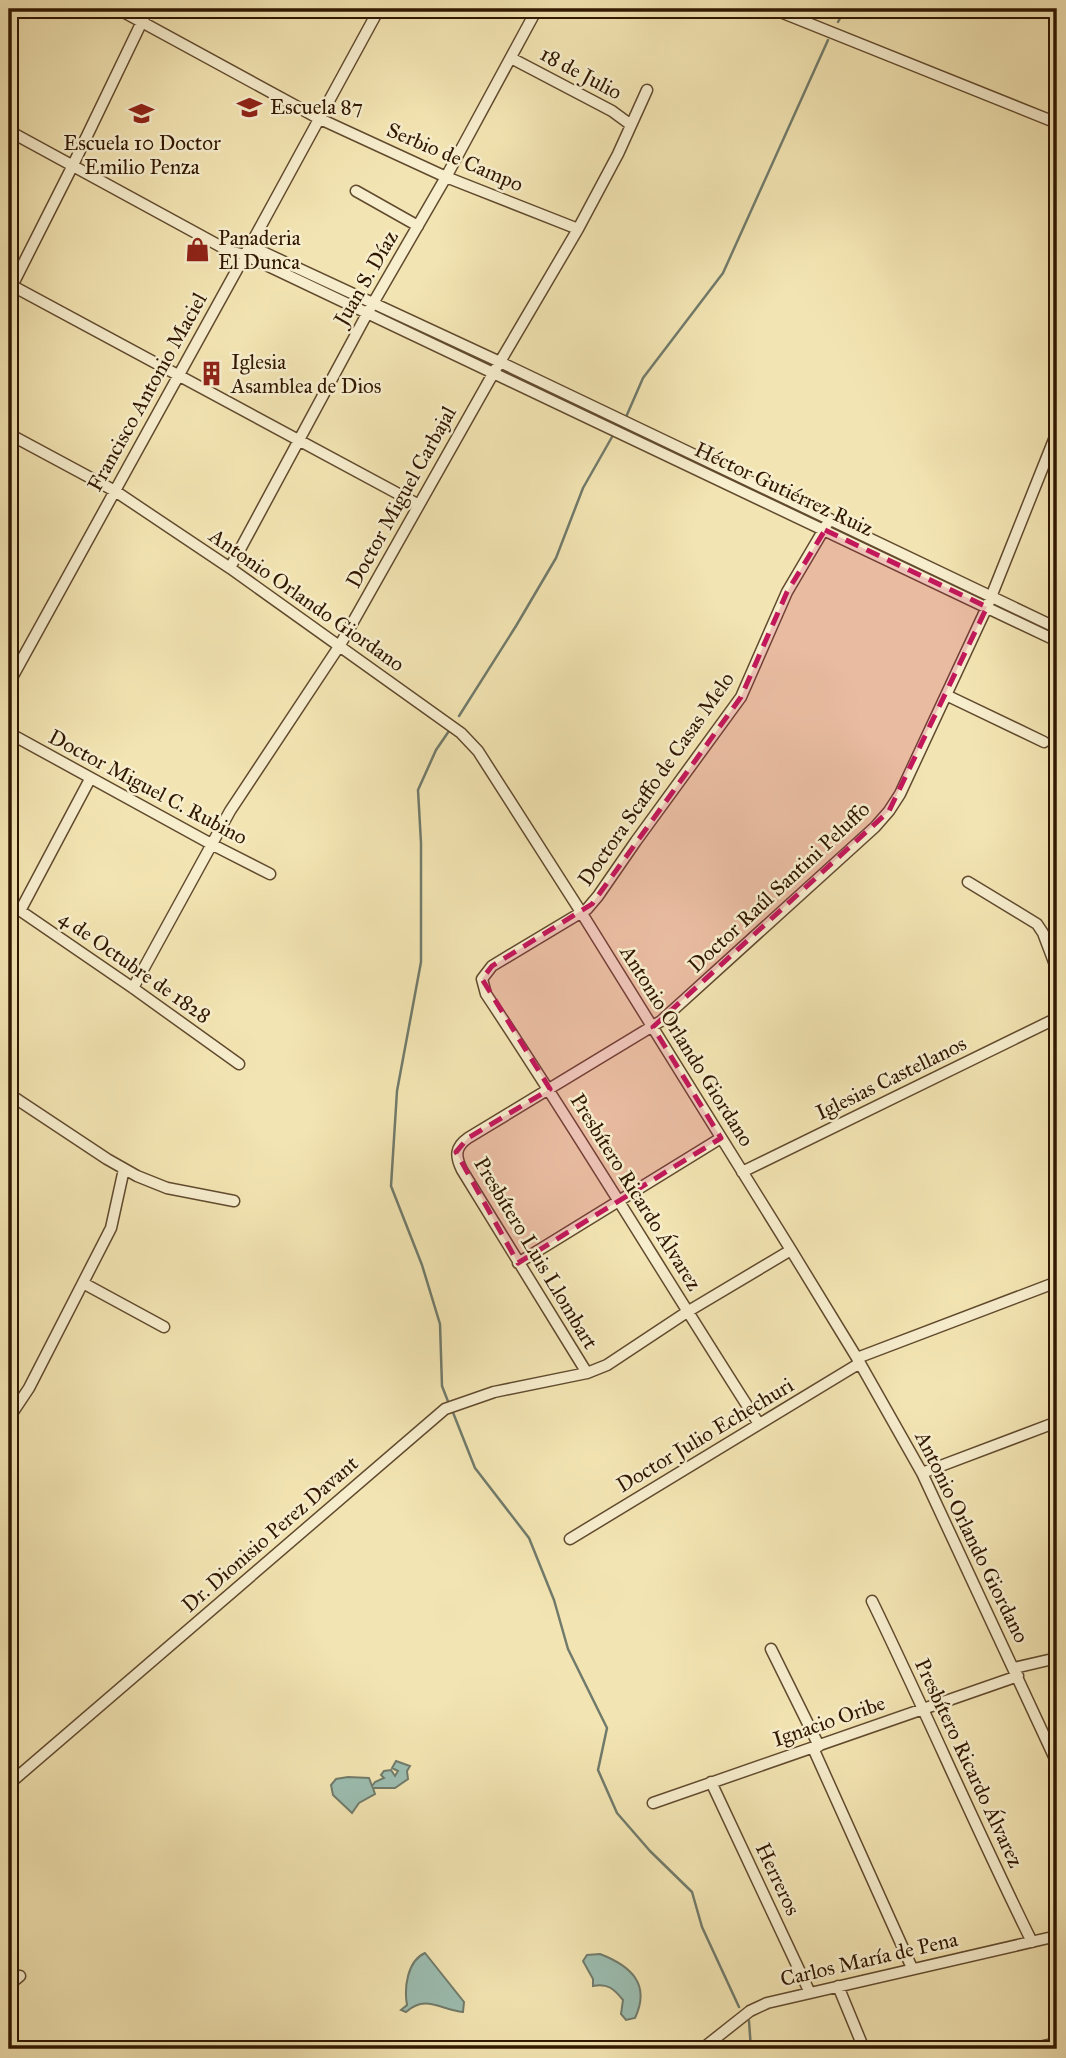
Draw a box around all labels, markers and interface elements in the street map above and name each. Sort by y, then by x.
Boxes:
street label: 18 de Julio [536,41,627,106]
school or university icon: Escuela 87 [236,93,264,121]
place label: Escuela 87 [270,94,363,120]
school or university icon: Escuela 10 Doctor Emilio Penza [128,100,156,128]
street label: Serbio de Campo [383,117,527,198]
place label: Escuela 10 Doctor Emilio Penza [63,130,221,180]
place label: Panaderia El Dunca [218,225,301,275]
street label: Juan S. Díaz [327,225,404,332]
shop icon: Panaderia El Dunca [184,236,212,264]
street label: Francisco Antonio Maciel [82,288,213,496]
place label: Iglesia Asamblea de Dios [230,349,382,399]
building icon: Iglesia Asamblea de Dios [197,360,225,388]
street label: Doctor Miguel Carbajal [340,401,462,593]
street label: Héctor Gutiérrez Ruiz [690,436,878,542]
street label: Antonio Orlando Giordano [204,522,410,677]
street label: Doctora Scaffo de Casas Melo [572,667,740,891]
street label: Doctor Miguel C. Rubino [44,724,252,851]
street label: Doctor Raúl Santini Peluffo [683,796,875,978]
street label: 4 de Octubre de 1828 [54,905,216,1029]
street label: Antonio Orlando Giordano [614,940,760,1152]
street label: Iglesias Castellanos [811,1030,971,1126]
street label: Presbítero Ricardo Álvarez [565,1089,707,1296]
street label: Presbítero Luis Llombart [468,1152,604,1354]
street label: Doctor Julio Echechuri [612,1372,798,1498]
street label: Antonio Orlando Giordano [909,1426,1035,1647]
street label: Dr. Dionisio Perez Davant [176,1450,364,1618]
street label: Presbítero Ricardo Álvarez [909,1654,1029,1872]
street label: Ignacio Oribe [769,1690,889,1752]
street label: Herreros [750,1839,806,1919]
street label: Carlos María de Pena [778,1926,960,1992]

